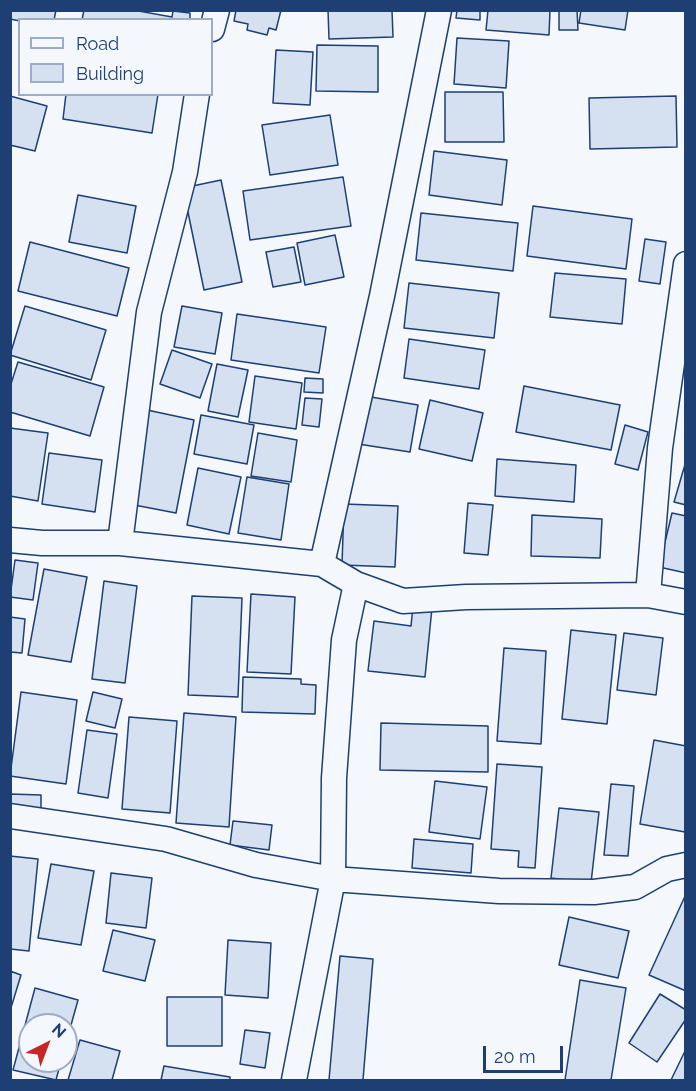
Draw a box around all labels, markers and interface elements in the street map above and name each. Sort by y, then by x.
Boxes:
legend [18,18,213,96]
text: Road [76,33,119,54]
text: Building [76,63,144,84]
north arrow [18,1013,78,1073]
text: N [48,1020,70,1042]
scale bar [486,1034,566,1072]
text: 20 m [494,1046,536,1067]

